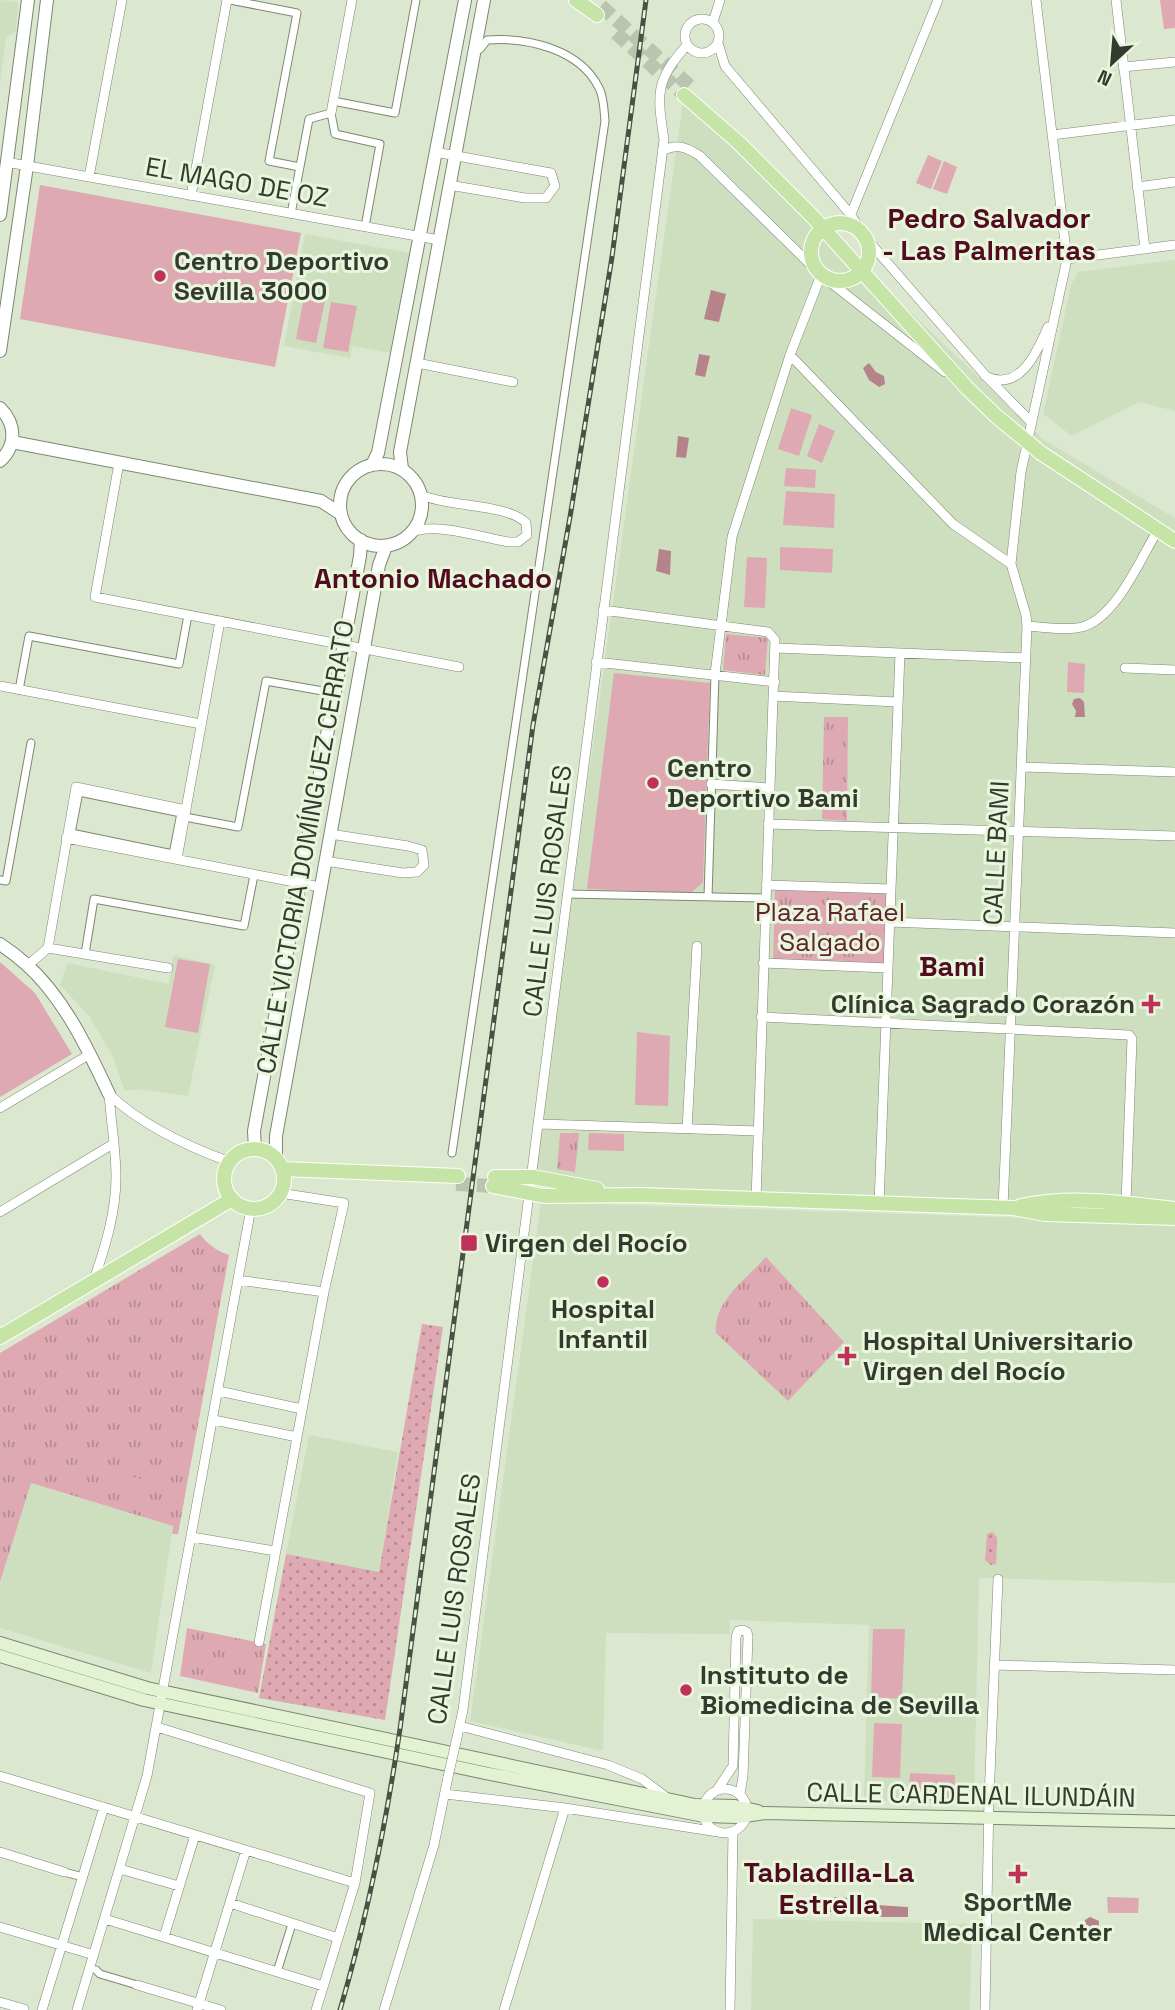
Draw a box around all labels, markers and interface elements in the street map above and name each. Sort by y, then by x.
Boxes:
north arrow [1077,28,1147,98]
text: N [1094,64,1116,92]
street label: EL MAGO DE OZ [143,149,331,215]
district label: Pedro Salvador - Las Palmeritas [882,200,1096,268]
place label: Centro Deportivo Sevilla 3000 [174,244,389,308]
marker: Centro Deportivo Sevilla 3000 [152,268,168,284]
district label: Antonio Machado [314,560,552,596]
street label: CALLE VICTORIA DOMÍNGUEZ CERRATO [248,617,362,1077]
place label: Centro Deportivo Bami [667,751,859,815]
street label: CALLE LUIS ROSALES [515,763,579,1019]
marker: Centro Deportivo Bami [645,775,661,791]
street label: CALLE BAMI [975,780,1017,926]
park label: Plaza Rafael Salgado [755,895,905,959]
district label: Bami [919,948,985,984]
place label: Clínica Sagrado Corazón [831,987,1135,1021]
marker: Clínica Sagrado Corazón [1141,994,1161,1014]
place label: Virgen del Rocío [485,1226,688,1260]
marker: Virgen del Rocío [459,1233,479,1253]
marker: Hospital Infantil [595,1274,611,1290]
place label: Hospital Infantil [551,1292,655,1356]
place label: Hospital Universitario Virgen del Rocío [863,1324,1133,1388]
marker: Hospital Universitario Virgen del Rocío [837,1346,857,1366]
street label: CALLE LUIS ROSALES [420,1471,488,1727]
place label: Instituto de Biomedicina de Sevilla [700,1658,979,1722]
marker: Instituto de Biomedicina de Sevilla [678,1682,694,1698]
street label: CALLE CARDENAL ILUNDÁIN [806,1775,1136,1815]
district label: Tabladilla-La Estrella [743,1854,915,1922]
marker: SportMe Medical Center [1008,1864,1028,1884]
place label: SportMe Medical Center [923,1885,1113,1949]

